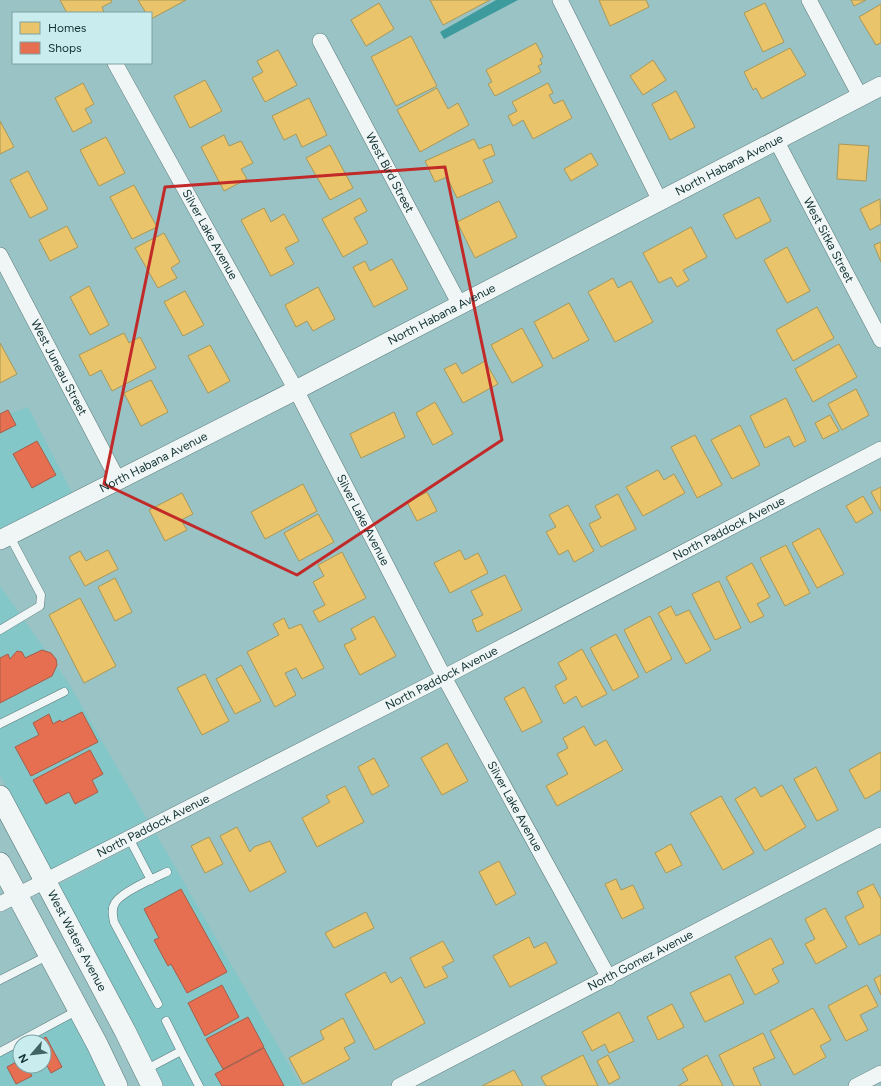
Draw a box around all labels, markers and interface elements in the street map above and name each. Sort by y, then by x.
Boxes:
legend [12,12,152,64]
text: Homes [48,21,87,35]
text: Shops [48,41,82,55]
street label: West Bird Street [363,130,417,215]
street label: North Habana Avenue [673,131,786,199]
street label: Silver Lake Avenue [179,187,241,282]
street label: West Sitka Street [801,195,857,285]
street label: North Habana Avenue [386,280,498,348]
street label: West Juneau Street [28,317,90,418]
street label: North Habana Avenue [97,429,210,495]
street label: Silver Lake Avenue [334,472,393,568]
street label: North Paddock Avenue [670,493,788,563]
street label: North Paddock Avenue [383,643,500,713]
street label: Silver Lake Avenue [484,759,545,854]
street label: North Paddock Avenue [95,791,212,860]
street label: West Waters Avenue [44,888,110,994]
street label: North Gomez Avenue [585,927,696,994]
north arrow [12,1034,52,1074]
text: N [16,1052,31,1065]

